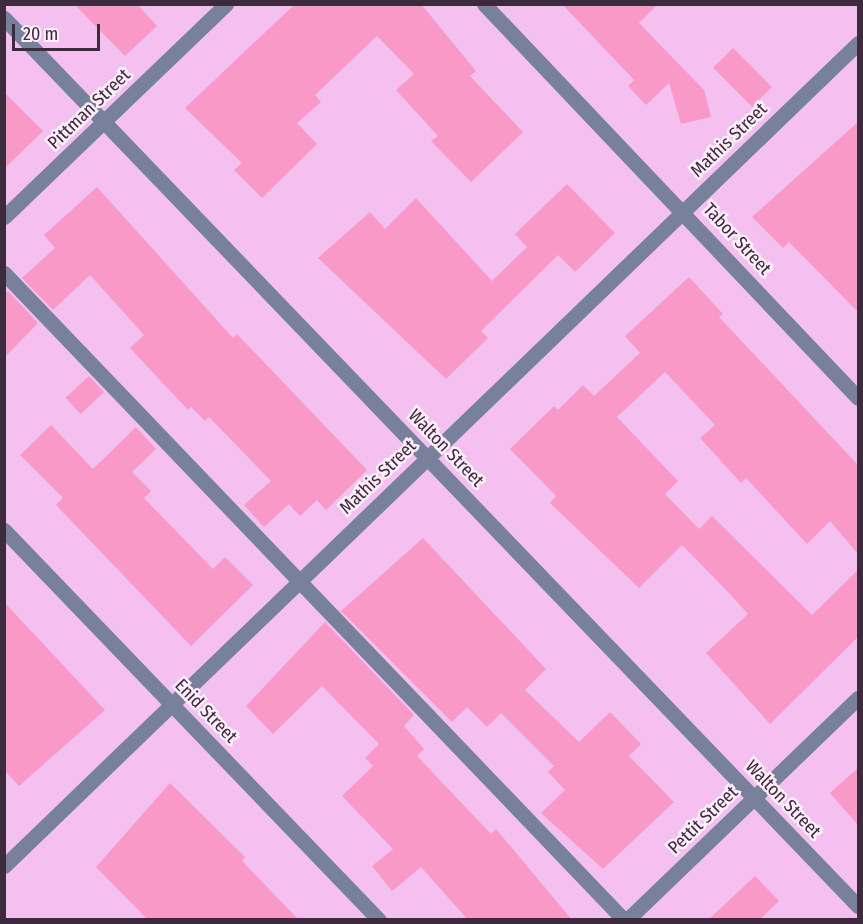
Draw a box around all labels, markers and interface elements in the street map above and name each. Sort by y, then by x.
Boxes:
scale bar [15,12,104,50]
text: 20 m [23,23,58,45]
street label: Pittman Street [43,64,135,154]
street label: Mathis Street [686,98,772,182]
street label: Tabor Street [698,199,776,279]
street label: Walton Street [404,405,488,491]
street label: Mathis Street [335,435,421,519]
street label: Enid Street [170,675,242,747]
street label: Walton Street [741,756,825,842]
street label: Pettit Street [664,782,742,858]

